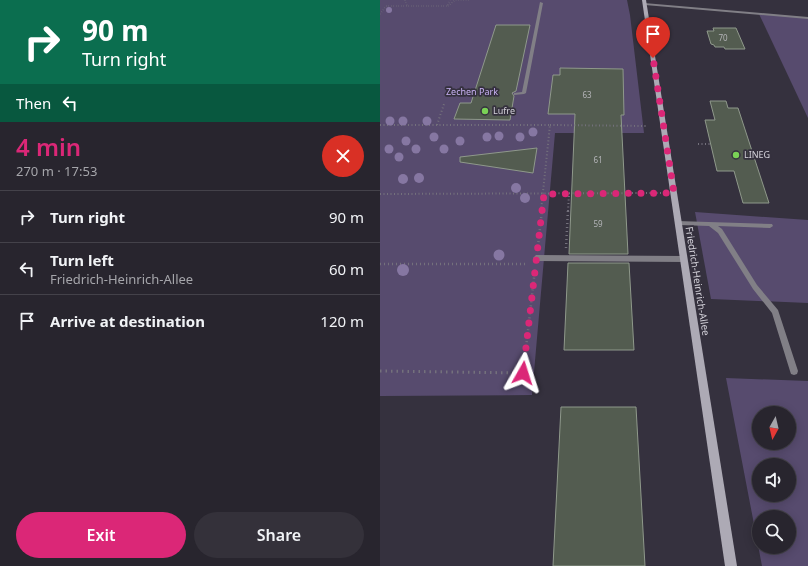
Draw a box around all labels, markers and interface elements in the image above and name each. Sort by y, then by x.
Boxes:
text: 90 m [82,11,149,49]
icon: right [16,16,68,68]
pin [636,17,670,58]
icon: arrive [642,23,664,45]
house number: 70 [718,32,728,43]
text: Turn right [82,47,166,71]
park label: Zechen Park [446,85,498,98]
house number: 63 [582,89,592,100]
icon: left [59,92,81,114]
text: Then [16,93,51,113]
place label: Lufre [493,104,515,117]
marker: Lufre [480,106,490,116]
text: 4 min [16,130,81,163]
button: close [322,135,364,177]
place label: LINEG [744,148,770,161]
marker: LINEG [731,150,741,160]
house number: 61 [593,154,603,165]
text: 270 m · 17:53 [16,162,97,180]
icon: right [16,206,38,228]
text: Turn right [50,207,125,227]
text: 90 m [329,207,364,227]
house number: 59 [593,218,603,229]
street label: Friedrich-Heinrich-Allee [682,226,714,337]
text: Turn left [50,250,114,270]
icon: left [16,258,38,280]
text: 60 m [329,259,364,279]
text: Friedrich-Heinrich-Allee [50,270,193,288]
icon: arrive [16,310,38,332]
text: Arrive at destination [50,311,205,331]
text: 120 m [320,311,364,331]
position arrow [502,352,544,394]
north arrow [752,406,796,450]
map controls [752,406,796,554]
button: sound [752,458,796,502]
button: search [752,510,796,554]
button: Exit [16,512,186,558]
button: Share [194,512,364,558]

